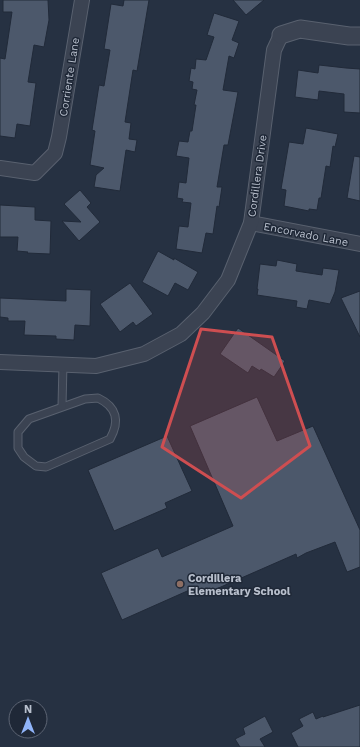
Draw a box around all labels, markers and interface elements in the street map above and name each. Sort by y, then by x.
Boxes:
street label: Corriente Lane [57,37,82,118]
street label: Cordillera Drive [245,134,270,218]
street label: Encorvado Lane [262,220,349,249]
place label: Cordillera Elementary School [188,572,291,598]
marker: Cordillera Elementary School [175,579,185,589]
north arrow [8,699,48,739]
text: N [24,703,32,716]

